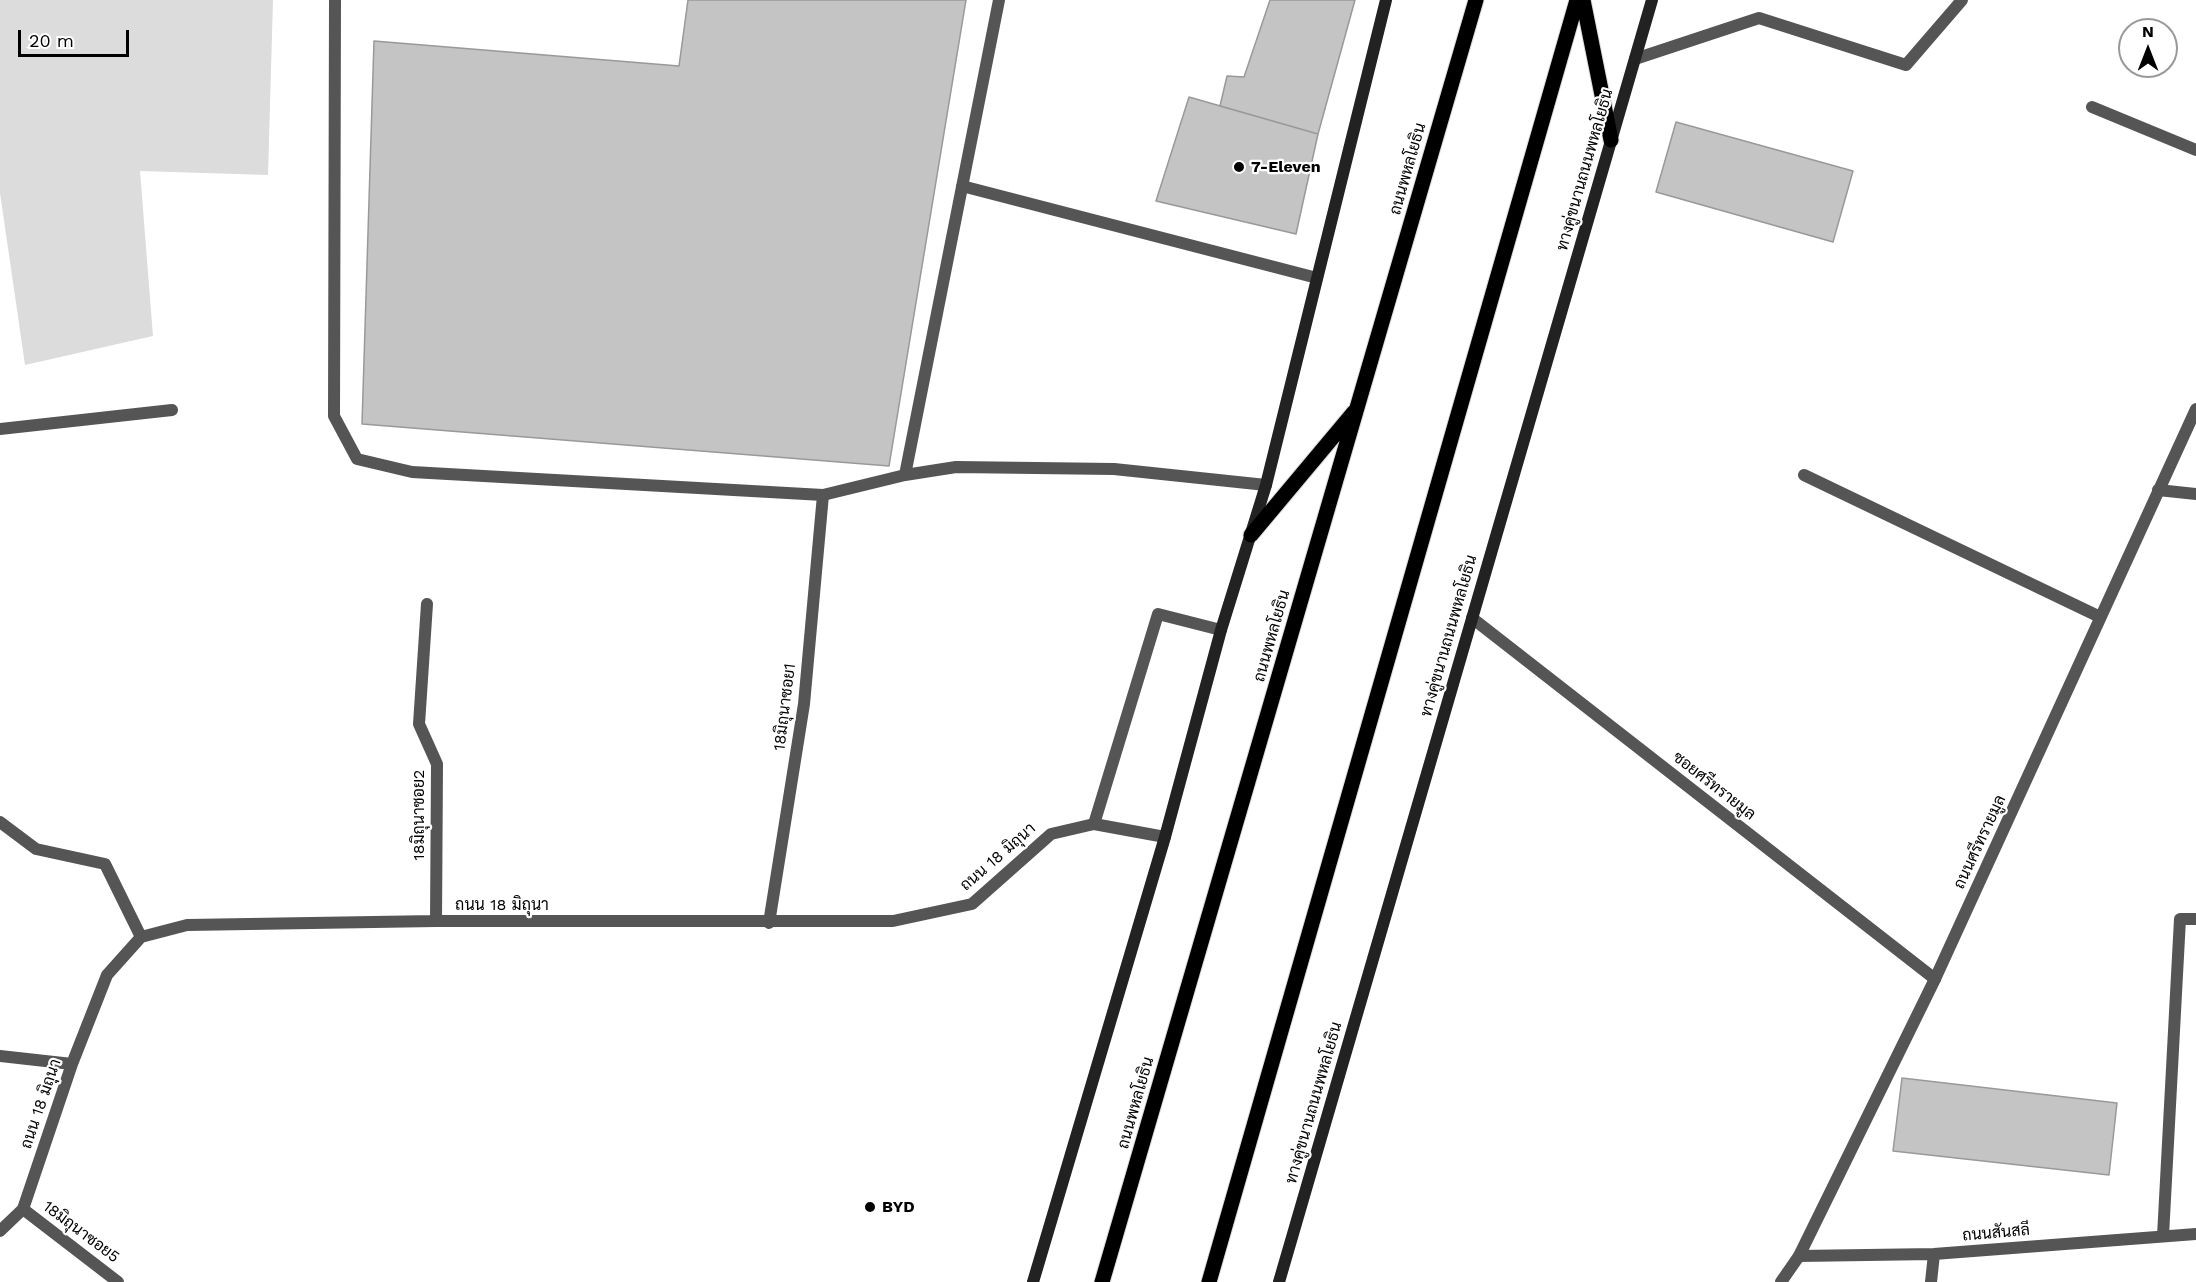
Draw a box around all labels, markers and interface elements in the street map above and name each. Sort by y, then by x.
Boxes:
scale bar [21,18,132,56]
north arrow [2118,18,2178,78]
text: N [2142,22,2154,41]
text: 20 m [29,30,74,51]
street label: ทางคู่ขนานถนนพหลโยธิน [1553,87,1617,253]
street label: ถนนพหลโยธิน [1386,121,1430,217]
place label: 7-Eleven [1251,157,1321,177]
marker: 7-Eleven [1232,160,1246,174]
street label: ทางคู่ขนานถนนพหลโยธิน [1417,553,1481,719]
street label: ถนนพหลโยธิน [1250,588,1294,684]
street label: 18มิถุนาซอย1 [770,662,800,752]
street label: ซอยศรีทรายมูล [1669,748,1759,824]
street label: 18มิถุนาซอย2 [409,770,429,860]
street label: ถนนศรีทรายมูล [1950,792,2010,892]
street label: ถนน 18 มิถุนา [956,819,1040,895]
street label: ถนน 18 มิถุนา [455,895,549,915]
street label: ทางคู่ขนานถนนพหลโยธิน [1282,1020,1346,1186]
street label: ถนนพหลโยธิน [1114,1055,1158,1151]
street label: ถนน 18 มิถุนา [17,1057,65,1151]
street label: 18มิถุนาซอย5 [39,1197,123,1267]
place label: BYD [882,1197,915,1217]
marker: BYD [863,1200,877,1214]
street label: ถนนสันสลี [1961,1220,2031,1246]

